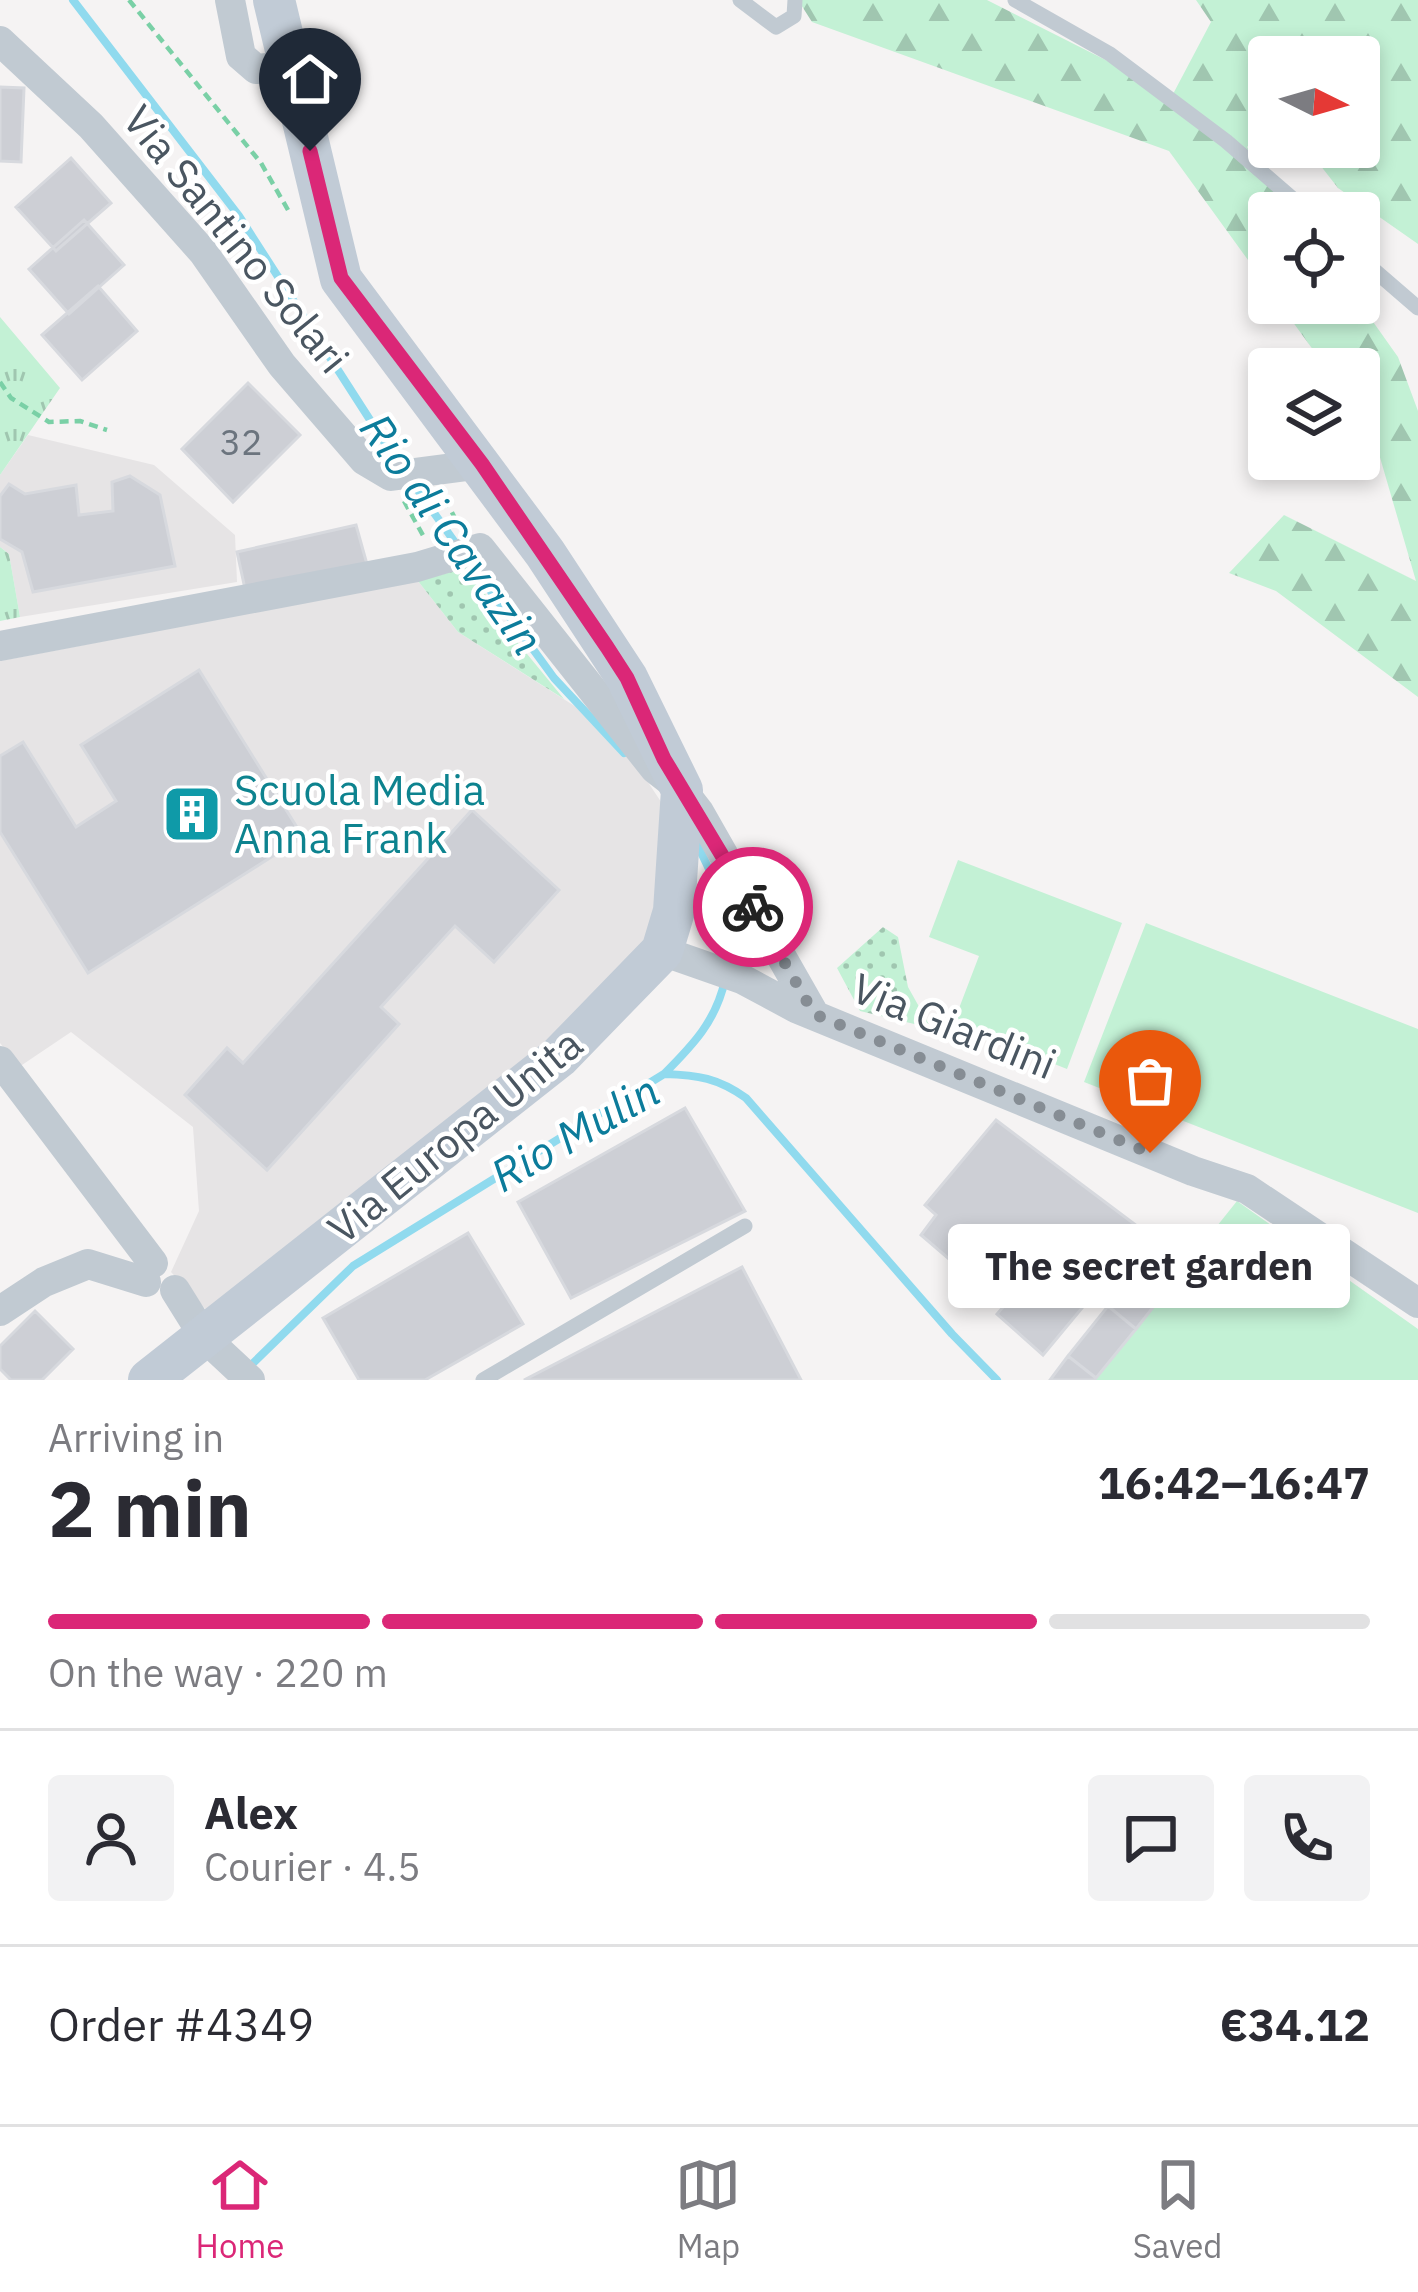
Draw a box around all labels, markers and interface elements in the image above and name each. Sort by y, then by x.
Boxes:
pin [259,28,361,151]
north arrow [1248,36,1380,168]
map controls [1248,36,1380,480]
icon: home [277,46,343,112]
street label: Via Santino Solari [111,93,361,384]
button: locate [1248,192,1380,324]
button: layers [1248,348,1380,480]
water label: Rio di Cavazin [348,401,557,665]
house number: 32 [219,418,263,465]
place label: Scuola Media Anna Frank [234,762,485,865]
building icon: Scuola Media Anna Frank [161,783,223,845]
courier [693,847,813,967]
icon: bike [720,874,786,940]
street label: Via Giardini [844,960,1064,1091]
street label: Via Europa Unita [316,1016,593,1255]
pin [1099,1030,1201,1153]
icon: bag [1117,1048,1183,1114]
water label: Rio Mulin [480,1061,669,1204]
callout: The secret garden [949,1225,1351,1309]
text: The secret garden [985,1240,1313,1291]
text: Arriving in [48,1412,224,1463]
text: 16:42–16:47 [1098,1453,1370,1511]
text: 2 min [48,1457,252,1558]
text: On the way · 220 m [48,1647,388,1698]
button: person [48,1775,174,1901]
button: chat [1088,1775,1214,1901]
button: phone [1244,1775,1370,1901]
text: Alex [204,1783,298,1841]
text: Courier · 4.5 [204,1841,421,1892]
text: Order #4349 [48,1995,314,2053]
text: €34.12 [1220,1995,1370,2053]
tab: Home [196,2152,284,2267]
tab: Map [675,2152,741,2267]
tab: Saved [1133,2152,1222,2267]

